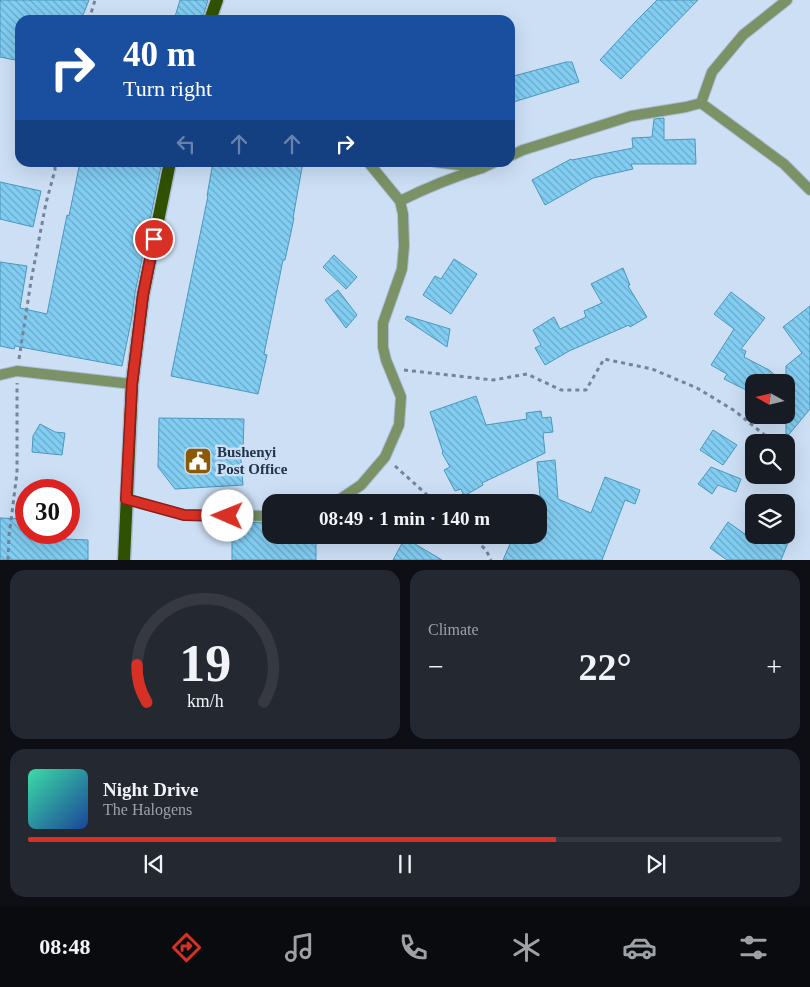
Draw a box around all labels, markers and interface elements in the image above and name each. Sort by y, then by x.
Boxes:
icon: right [40,35,105,100]
text: 40 m [123,35,196,74]
text: Turn right [123,76,212,101]
icon: left [172,130,200,158]
icon: ahead [225,130,253,158]
icon: ahead [278,130,306,158]
icon: right [331,130,359,158]
pin [133,218,175,260]
icon: arrive [140,225,168,253]
north arrow [745,374,795,424]
map controls [745,374,795,544]
button: search [745,434,795,484]
place label: Bushenyi Post Office [217,444,288,477]
public building icon: Bushenyi Post Office [183,446,213,476]
speed limit sign: 30 [15,479,80,544]
position arrow [201,489,253,541]
button: layers [745,494,795,544]
text: 08:49 · 1 min · 140 m [319,508,490,529]
text: Climate [428,621,479,638]
text: 19 [179,635,231,692]
text: 22° [578,646,632,688]
text: − [428,651,444,682]
text: + [766,651,782,682]
text: km/h [187,691,223,711]
text: Night Drive [103,779,199,800]
text: The Halogens [103,801,192,818]
icon: previous [140,850,168,878]
icon: pause [391,850,419,878]
icon: next [642,850,670,878]
icon: directions [169,930,204,965]
icon: music [282,930,317,965]
icon: phone [396,930,431,965]
icon: climate [509,930,544,965]
icon: car [622,930,657,965]
icon: filters [736,930,771,965]
text: 08:48 [39,934,91,959]

